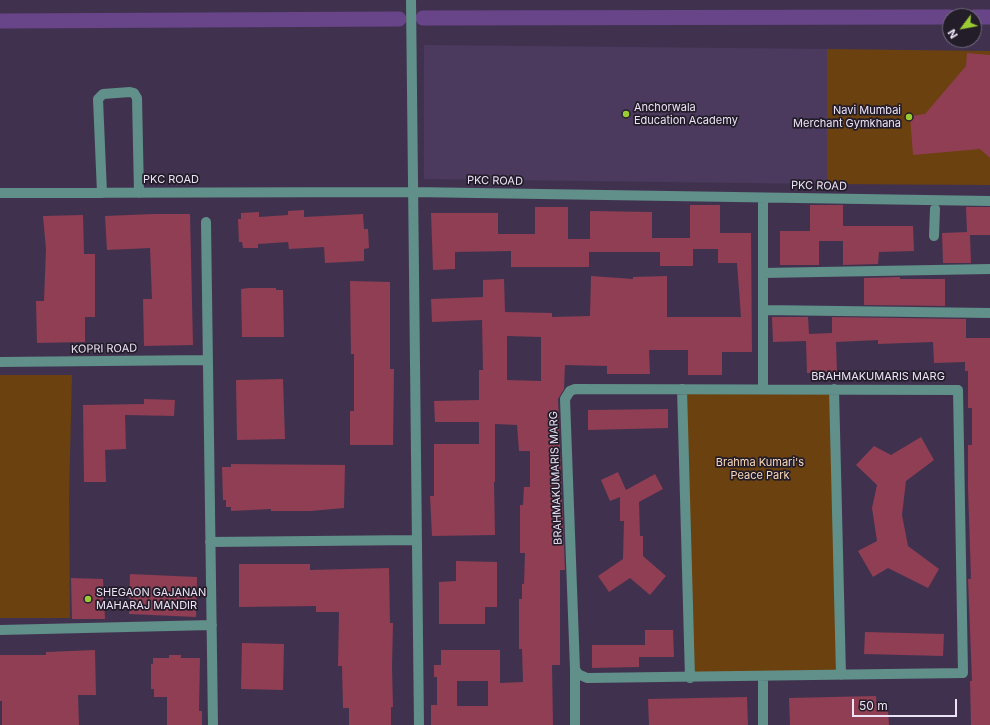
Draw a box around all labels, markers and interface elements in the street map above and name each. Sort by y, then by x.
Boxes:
north arrow [942,8,982,48]
text: N [945,27,961,41]
place label: Anchorwala Education Academy [634,101,738,127]
place label: Navi Mumbai Merchant Gymkhana [793,104,901,130]
marker: Anchorwala Education Academy [621,109,631,119]
marker: Navi Mumbai Merchant Gymkhana [904,112,914,122]
street label: PKC ROAD [143,173,199,187]
street label: PKC ROAD [467,174,523,188]
street label: PKC ROAD [791,179,847,193]
street label: KOPRI ROAD [71,342,137,356]
street label: BRAHMAKUMARIS MARG [811,370,945,384]
street label: BRAHMAKUMARIS MARG [547,411,565,545]
park label: Brahma Kumari's Peace Park [716,456,804,482]
place label: SHEGAON GAJANAN MAHARAJ MANDIR [96,586,206,612]
marker: SHEGAON GAJANAN MAHARAJ MANDIR [83,594,93,604]
scale bar [854,691,959,717]
text: 50 m [859,698,888,713]

